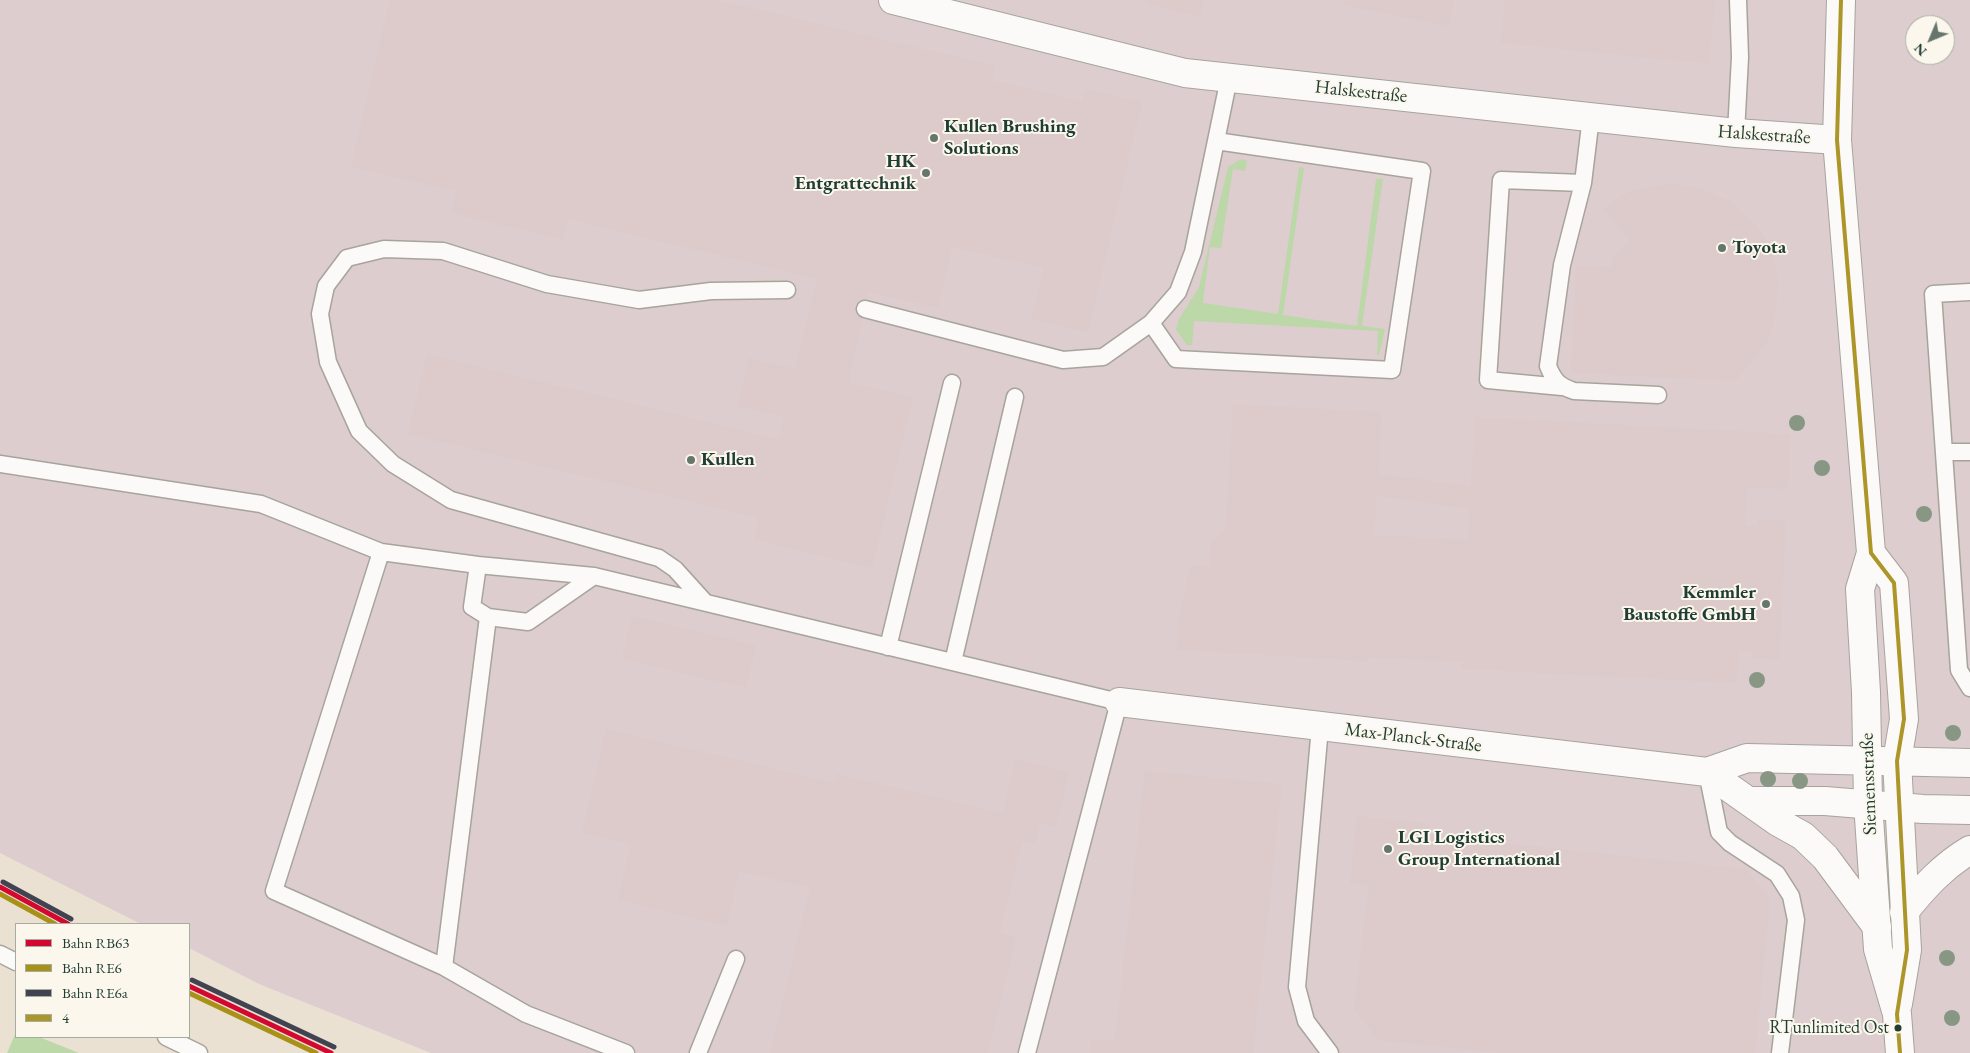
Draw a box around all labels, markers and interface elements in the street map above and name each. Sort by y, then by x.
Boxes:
north arrow [1905,15,1955,65]
text: N [1910,40,1930,60]
street label: Halskestraße [1314,76,1408,108]
place label: Kullen Brushing Solutions [944,116,1076,160]
street label: Halskestraße [1717,120,1811,150]
marker: Kullen Brushing Solutions [928,132,940,144]
place label: HK Entgrattechnik [795,151,916,195]
marker: HK Entgrattechnik [920,167,932,179]
place label: Toyota [1732,237,1786,259]
marker: Toyota [1716,242,1728,254]
place label: Kullen [701,449,755,471]
marker: Kullen [685,454,697,466]
place label: Kemmler Baustoffe GmbH [1623,582,1756,626]
marker: Kemmler Baustoffe GmbH [1760,598,1772,610]
street label: Max-Planck-Straße [1343,718,1483,758]
street label: Siemensstraße [1856,732,1882,836]
place label: LGI Logistics Group International [1398,827,1560,871]
marker: LGI Logistics Group International [1382,843,1394,855]
legend [15,923,190,1038]
text: Bahn RB63 [62,933,129,952]
text: Bahn RE6 [62,958,122,977]
text: Bahn RE6a [62,983,128,1002]
text: 4 [62,1008,69,1027]
place label: RTunlimited Ost [1769,1017,1889,1039]
marker: RTunlimited Ost [1893,1023,1903,1033]

